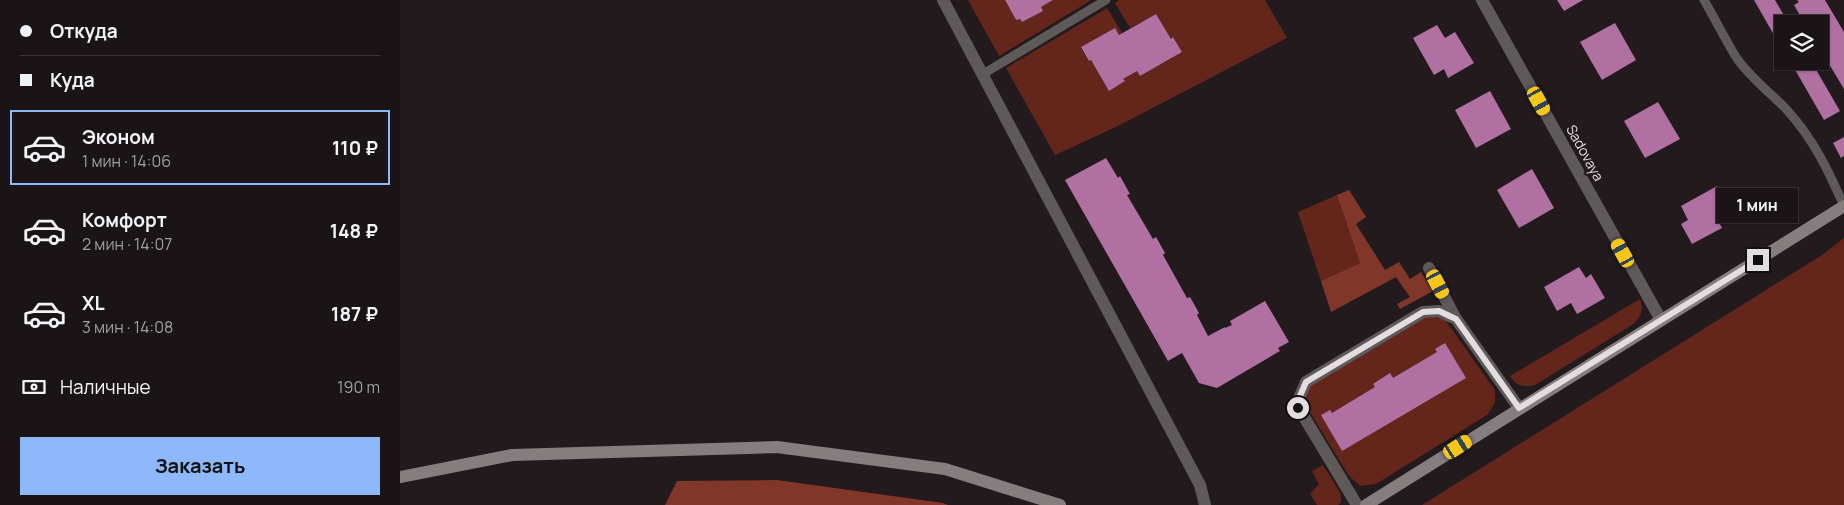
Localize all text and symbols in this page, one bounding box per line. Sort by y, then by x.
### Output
map controls [1774,15,1829,70]
button: layers [1774,15,1829,70]
text: Откуда [50,18,118,44]
text: Куда [50,67,95,93]
car [1525,84,1552,118]
street label: Sadovaya [1562,121,1609,184]
text: Эконом [82,124,155,150]
icon: car [22,125,67,170]
text: 110 ₽ [332,135,378,161]
text: 1 мин · 14:06 [82,150,171,172]
callout: 1 мин [1717,188,1799,222]
text: 1 мин [1736,194,1778,216]
text: Комфорт [82,207,167,233]
icon: car [22,208,67,253]
text: 148 ₽ [330,218,378,244]
text: 2 мин · 14:07 [82,233,172,255]
car [1609,236,1636,270]
route end [1747,249,1769,271]
car [1424,267,1451,301]
text: XL [82,290,105,316]
icon: car [22,291,67,336]
text: 187 ₽ [331,301,378,327]
text: 3 мин · 14:08 [82,316,173,338]
icon: cash [20,373,48,401]
text: Наличные [60,374,151,400]
text: 190 m [337,376,380,398]
route start [1287,397,1309,419]
car [1441,433,1474,461]
button: Заказать [20,437,380,495]

